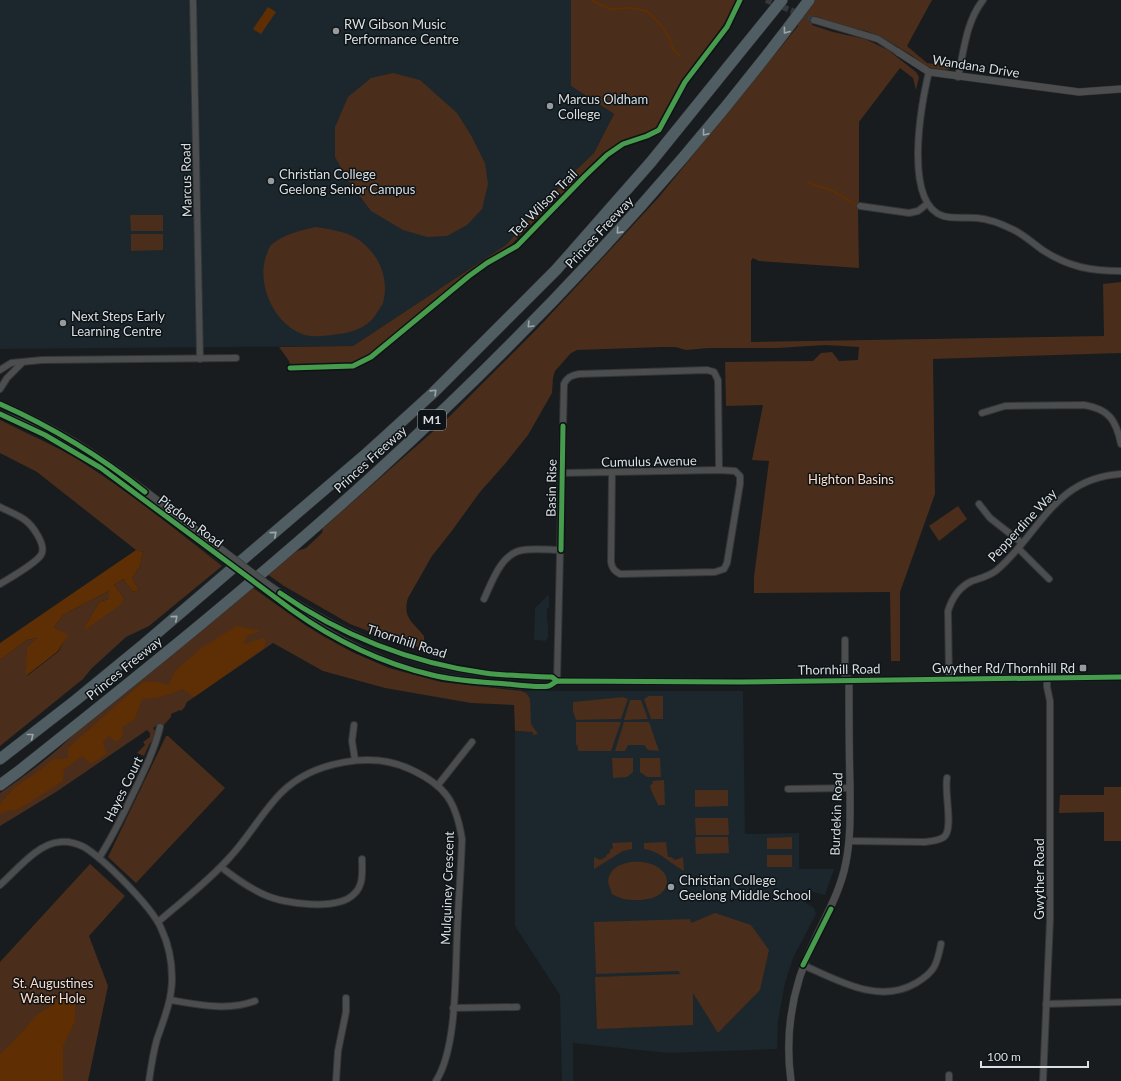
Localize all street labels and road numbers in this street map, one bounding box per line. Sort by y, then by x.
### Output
street label: Wandana Drive [931,51,1021,81]
street label: Marcus Road [177,143,195,217]
street label: Ted Wilson Trail [506,166,580,240]
street label: Princes Freeway [562,192,637,271]
road number: M1 [418,410,446,430]
street label: Princes Freeway [330,422,410,496]
street label: Cumulus Avenue [601,452,697,470]
street label: Basin Rise [542,459,560,517]
street label: Pepperdine Way [984,485,1060,565]
street label: Pigdons Road [155,491,227,551]
street label: Thornhill Road [365,621,449,661]
street label: Princes Freeway [83,632,165,703]
street label: Thornhill Road [797,660,881,678]
street label: Hayes Court [100,753,146,824]
street label: Burdekin Road [827,772,845,856]
street label: Mulquiney Crescent [437,830,457,945]
street label: Gwyther Road [1031,838,1047,920]

